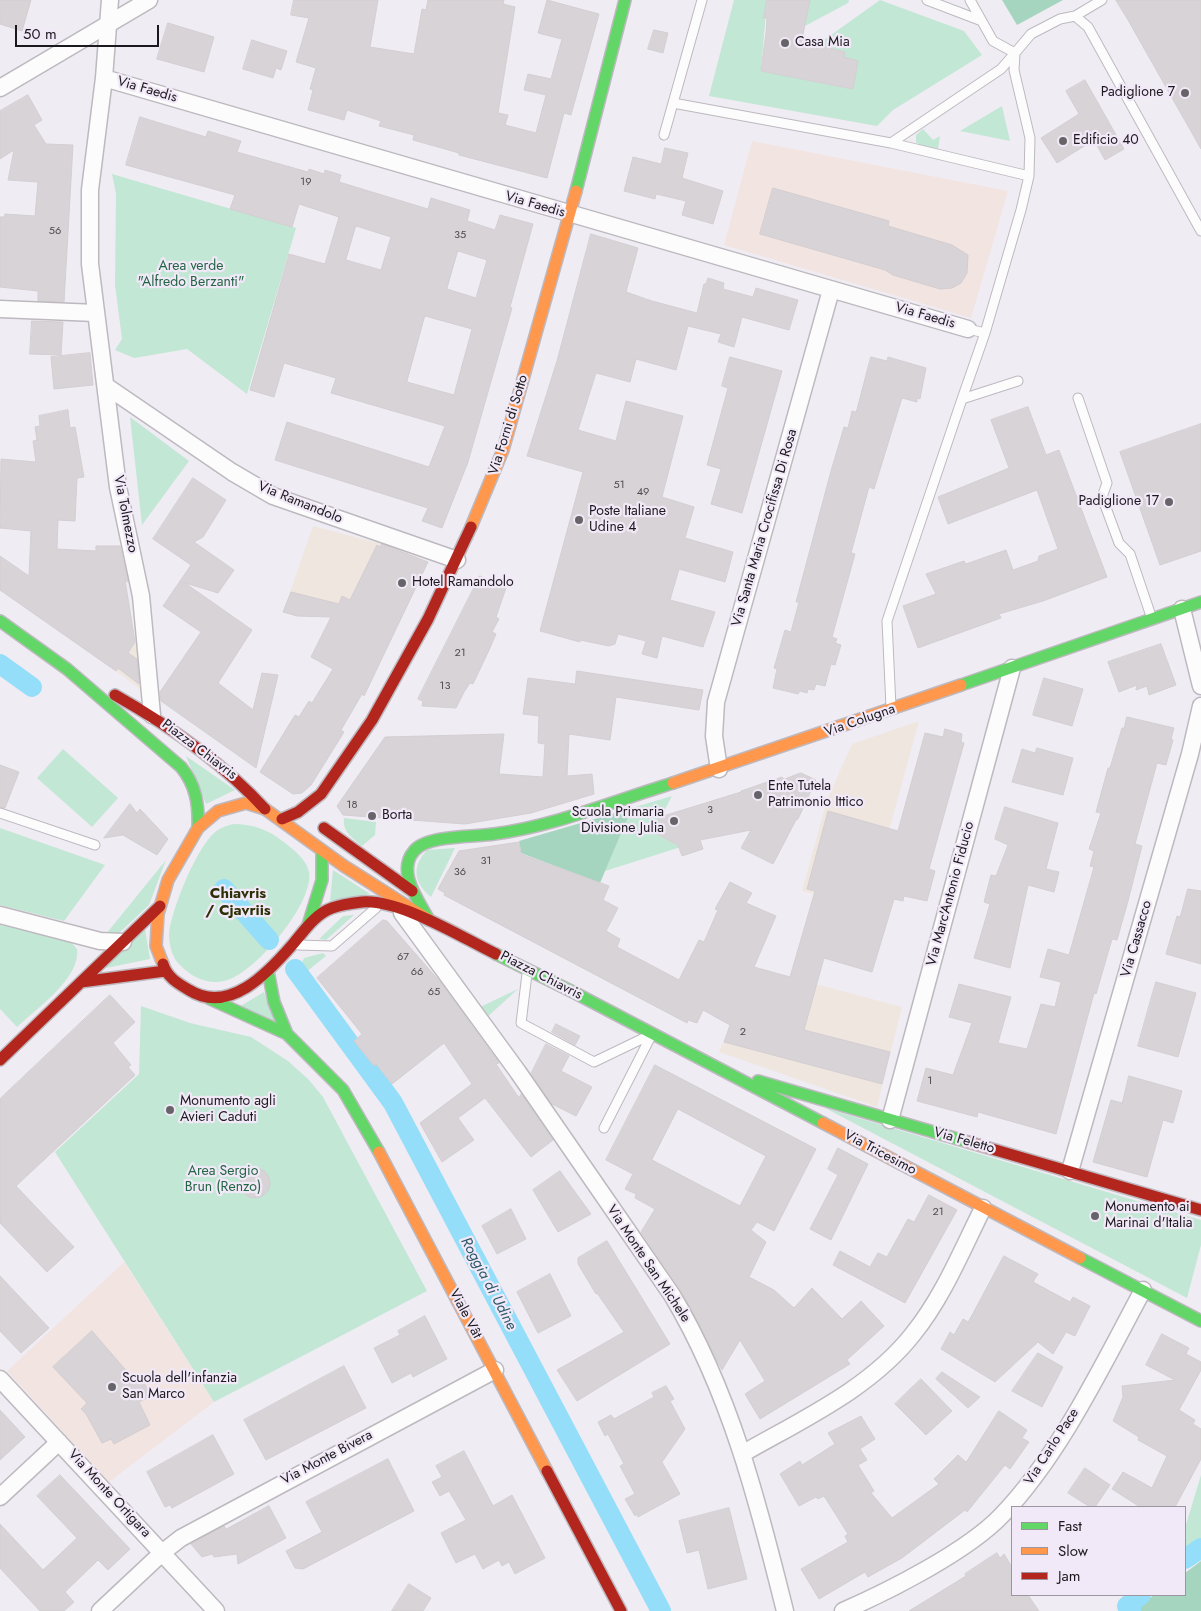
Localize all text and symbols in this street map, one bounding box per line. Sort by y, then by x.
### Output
scale bar [18,15,161,47]
text: 50 m [23,23,57,45]
place label: Casa Mia [795,35,850,51]
marker: Casa Mia [779,37,791,49]
street label: Via Faedis [115,73,179,107]
place label: Padiglione 7 [1101,85,1175,101]
marker: Padiglione 7 [1179,87,1191,99]
place label: Edificio 40 [1073,133,1139,149]
marker: Edificio 40 [1057,135,1069,147]
house number: 19 [300,175,312,189]
street label: Via Faedis [503,188,567,222]
house number: 56 [49,224,61,238]
house number: 35 [454,228,466,242]
park label: Area verde "Alfredo Berzanti" [138,259,244,292]
street label: Via Faedis [893,299,957,333]
street label: Via Forni di Sotto [486,373,532,477]
street label: Via Santa Maria Crocifissa Di Rosa [729,427,801,629]
street label: Via Tolmezzo [109,474,141,554]
street label: Via Ramandolo [255,478,345,528]
house number: 51 [613,478,625,492]
house number: 49 [637,485,649,499]
place label: Padiglione 17 [1079,494,1159,510]
marker: Padiglione 17 [1163,496,1175,508]
place label: Poste Italiane Udine 4 [589,504,666,536]
marker: Poste Italiane Udine 4 [573,514,585,526]
place label: Hotel Ramandolo [412,575,514,591]
marker: Hotel Ramandolo [396,577,408,589]
house number: 21 [454,646,466,660]
house number: 13 [440,679,450,693]
street label: Via Colugna [822,701,898,741]
street label: Piazza Chiavris [158,716,240,784]
place label: Ente Tutela Patrimonio Ittico [768,779,863,812]
marker: Ente Tutela Patrimonio Ittico [752,789,764,801]
house number: 18 [347,798,357,812]
house number: 3 [707,803,713,817]
place label: Scuola Primaria Divisione Julia [572,805,664,838]
place label: Borta [382,808,412,824]
marker: Borta [366,810,378,822]
marker: Scuola Primaria Divisione Julia [668,815,680,827]
street label: Via Marc'Antonio Fiducio [924,820,978,968]
house number: 31 [481,854,491,868]
house number: 36 [454,865,466,879]
district label: Chiavris / Cjavriis [205,885,271,920]
street label: Via Cassacco [1118,899,1156,979]
street label: Piazza Chiavris [497,948,585,1004]
house number: 67 [397,950,409,964]
house number: 66 [411,965,423,979]
house number: 65 [428,985,440,999]
house number: 2 [740,1025,746,1039]
house number: 1 [928,1074,932,1088]
place label: Monumento agli Avieri Caduti [180,1094,276,1126]
marker: Monumento agli Avieri Caduti [164,1104,176,1116]
street label: Via Feletto [932,1124,996,1158]
street label: Via Tricesimo [841,1127,919,1179]
park label: Area Sergio Brun (Renzo) [185,1164,261,1196]
place label: Monumento ai Marinai d'Italia [1105,1200,1193,1232]
street label: Via Monte San Michele [603,1202,693,1326]
house number: 21 [932,1205,944,1219]
marker: Monumento ai Marinai d'Italia [1089,1210,1101,1222]
water label: Roggia di Udine [456,1235,520,1333]
street label: Viale Vât [445,1286,485,1342]
place label: Scuola dell'infanzia San Marco [122,1371,237,1404]
marker: Scuola dell'infanzia San Marco [106,1381,118,1393]
street label: Via Carlo Pace [1021,1406,1083,1488]
street label: Via Monte Bivera [278,1427,376,1489]
street label: Via Monte Ortigara [64,1447,154,1541]
legend [1011,1506,1186,1596]
text: Fast [1058,1515,1082,1537]
text: Slow [1058,1540,1088,1562]
text: Jam [1058,1565,1081,1587]

